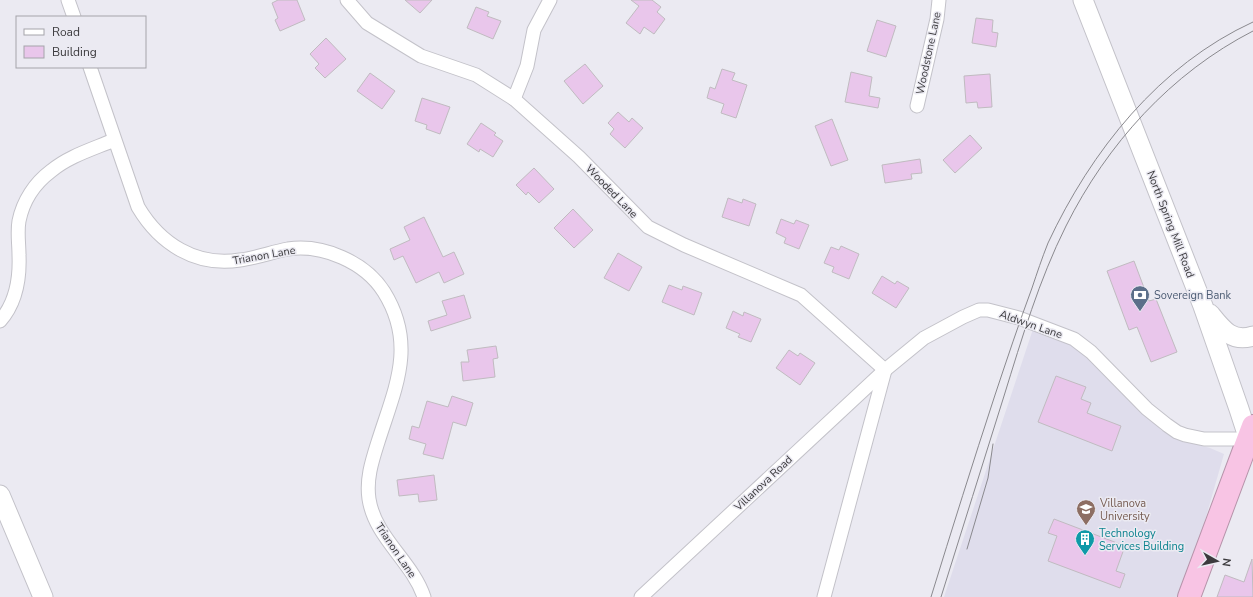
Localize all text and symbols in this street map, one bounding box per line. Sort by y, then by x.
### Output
street label: Woodstone Lane [912,10,945,96]
legend [16,16,146,68]
text: Road [52,24,80,40]
text: Building [52,44,97,60]
street label: Wooded Lane [582,161,641,222]
street label: North Spring Mill Road [1143,169,1198,280]
street label: Trianon Lane [232,243,297,268]
bank icon: Sovereign Bank [1129,284,1151,312]
place label: Sovereign Bank [1154,288,1232,303]
street label: Aldwyn Lane [997,307,1064,342]
street label: Villanova Road [730,452,796,515]
place label: Villanova University [1099,496,1150,524]
school or university icon: Villanova University [1075,498,1097,526]
street label: Trianon Lane [372,520,420,581]
place label: Technology Services Building [1099,526,1184,554]
building icon: Technology Services Building [1074,528,1096,556]
north arrow [1197,541,1237,581]
text: N [1218,557,1234,567]

